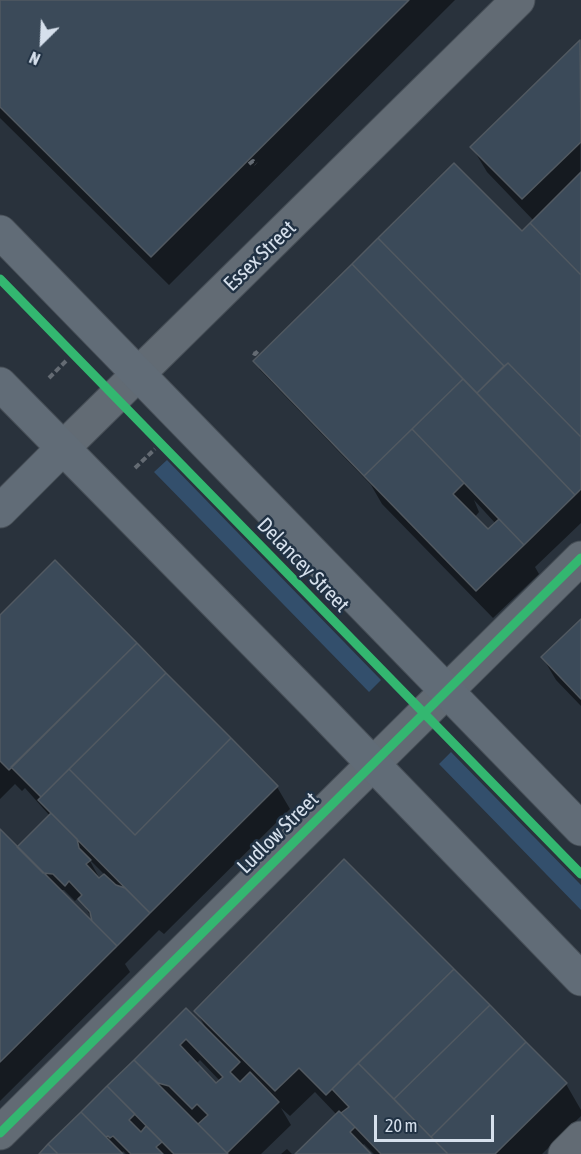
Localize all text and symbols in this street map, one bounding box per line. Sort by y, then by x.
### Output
north arrow [12,12,72,72]
text: N [27,48,43,69]
street label: Essex Street [219,215,301,297]
street label: Delancey Street [252,513,354,617]
street label: Ludlow Street [232,787,324,879]
scale bar [377,1103,497,1141]
text: 20 m [385,1115,417,1136]

